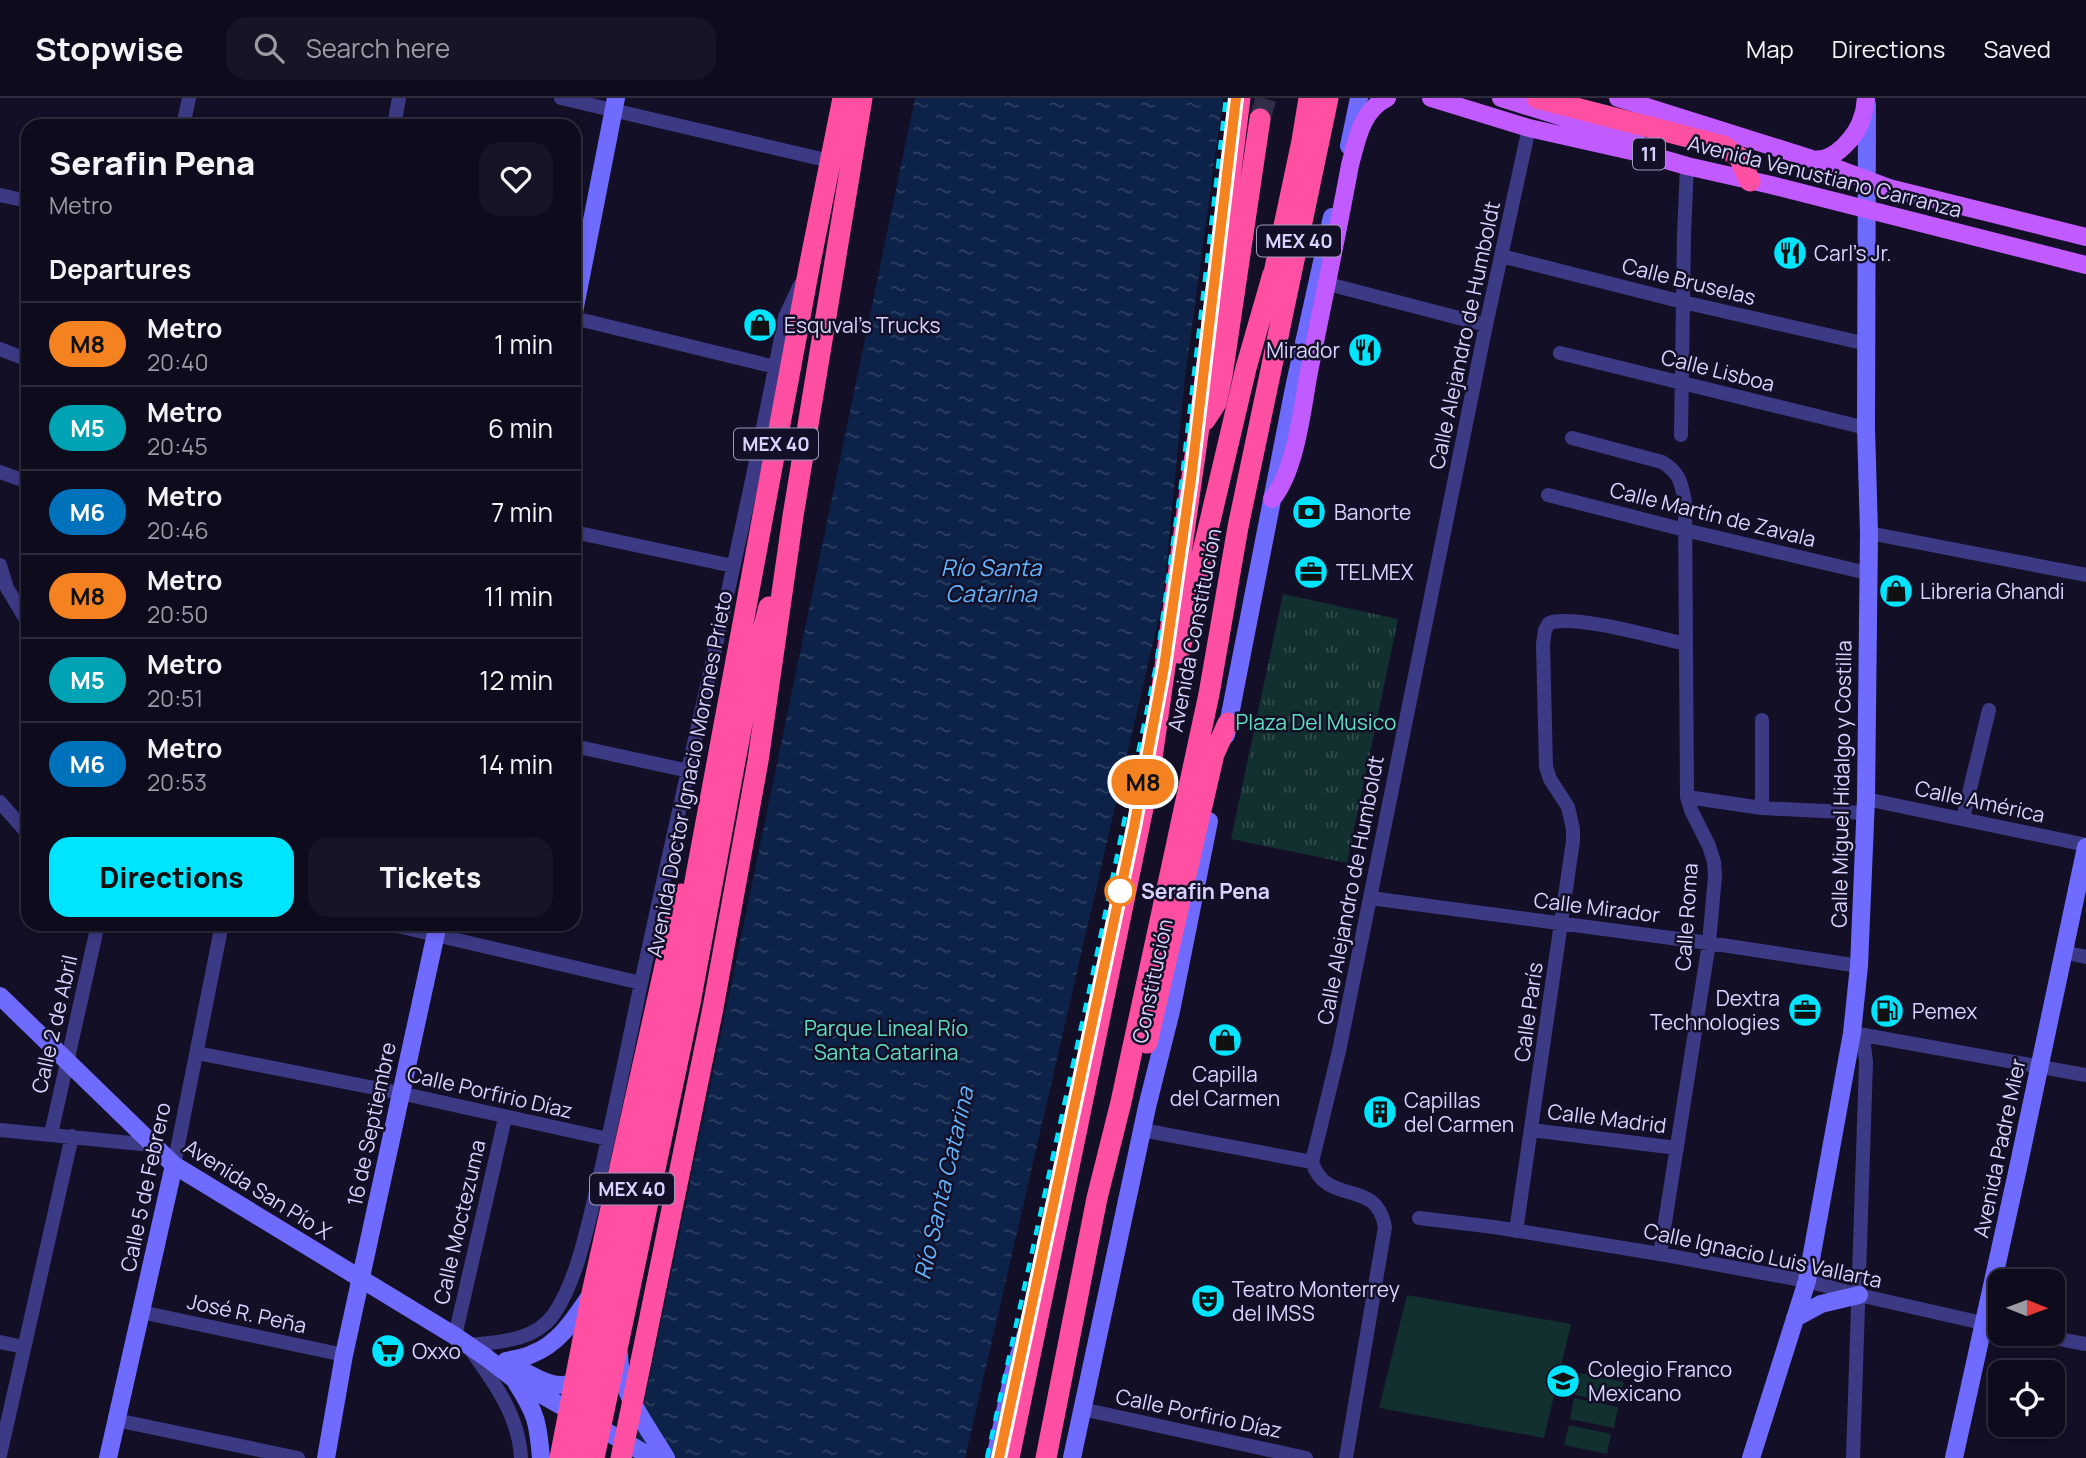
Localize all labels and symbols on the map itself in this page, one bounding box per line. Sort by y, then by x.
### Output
street label: Avenida Venustiano Carranza [1685,128,1965,224]
road number: 11 [1633,138,1665,170]
street label: Calle Alejandro de Humboldt [1422,198,1506,472]
road number: MEX 40 [1257,225,1341,256]
restaurant icon: Carl's Jr. [1771,234,1809,272]
place label: Carl's Jr. [1814,239,1892,267]
street label: Calle Bruselas [1619,251,1759,311]
shop icon: Esquval's Trucks [741,306,779,344]
place label: Esquval's Trucks [784,311,940,339]
restaurant icon: Mirador [1346,331,1384,369]
place label: Mirador [1266,336,1340,364]
street label: Calle Lisboa [1658,342,1778,398]
road number: MEX 40 [734,428,818,460]
street label: Calle Martín de Zavala [1607,475,1819,553]
bank icon: Banorte [1290,493,1328,531]
place label: Banorte [1334,498,1411,526]
street label: Avenida Constitución [1161,526,1227,734]
water label: Río Santa Catarina [941,551,1043,609]
office icon: TELMEX [1292,553,1330,591]
place label: TELMEX [1336,558,1414,586]
shop icon: Libreria Ghandi [1877,572,1915,610]
place label: Libreria Ghandi [1920,577,2065,605]
street label: Avenida Doctor Ignacio Morones Prieto [640,588,738,960]
street label: Calle Miguel Hidalgo y Costilla [1824,640,1858,928]
park label: Plaza Del Musico [1236,708,1396,736]
street label: Calle Alejandro de Humboldt [1310,753,1390,1027]
line badge: M8 [1112,759,1174,805]
street label: Calle América [1913,774,2047,828]
street label: Calle Roma [1668,862,1704,972]
marker: Serafin Pena [1105,876,1135,906]
place label: Serafin Pena [1141,877,1270,905]
street label: Calle Mirador [1532,885,1662,929]
street label: Constitución [1125,916,1179,1046]
street label: Calle 2 de Abril [24,952,84,1096]
street label: Calle París [1507,960,1549,1064]
place label: Dextra Technologies [1650,984,1780,1036]
office icon: Dextra Technologies [1786,991,1824,1029]
fuel station icon: Pemex [1868,992,1906,1030]
place label: Pemex [1912,997,1977,1025]
park label: Parque Lineal Río Santa Catarina [804,1014,968,1066]
shop icon: Capilla del Carmen [1206,1021,1244,1059]
street label: 16 de Septiembre [340,1039,402,1209]
street label: Avenida Padre Mier [1966,1055,2032,1240]
street label: Calle Porfirio Díaz [404,1059,576,1125]
place label: Capilla del Carmen [1170,1060,1280,1112]
water label: Río Santa Catarina [905,1082,981,1282]
place label: Capillas del Carmen [1404,1086,1514,1138]
building icon: Capillas del Carmen [1361,1093,1399,1131]
street label: Calle Madrid [1546,1097,1668,1139]
street label: Calle 5 de Febrero [113,1100,177,1274]
street label: Avenida San Pío X [179,1132,337,1246]
street label: Calle Moctezuma [426,1137,492,1307]
road number: MEX 40 [590,1174,674,1204]
street label: Calle Ignacio Luis Vallarta [1641,1216,1885,1294]
north arrow [1988,1269,2065,1346]
place label: Teatro Monterrey del IMSS [1232,1275,1400,1327]
theatre icon: Teatro Monterrey del IMSS [1189,1282,1227,1320]
street label: José R. Peña [185,1287,309,1339]
supermarket icon: Oxxo [369,1332,407,1370]
place label: Oxxo [412,1337,461,1365]
place label: Colegio Franco Mexicano [1588,1355,1732,1407]
school or university icon: Colegio Franco Mexicano [1544,1362,1582,1400]
street label: Calle Porfirio Díaz [1113,1382,1285,1444]

